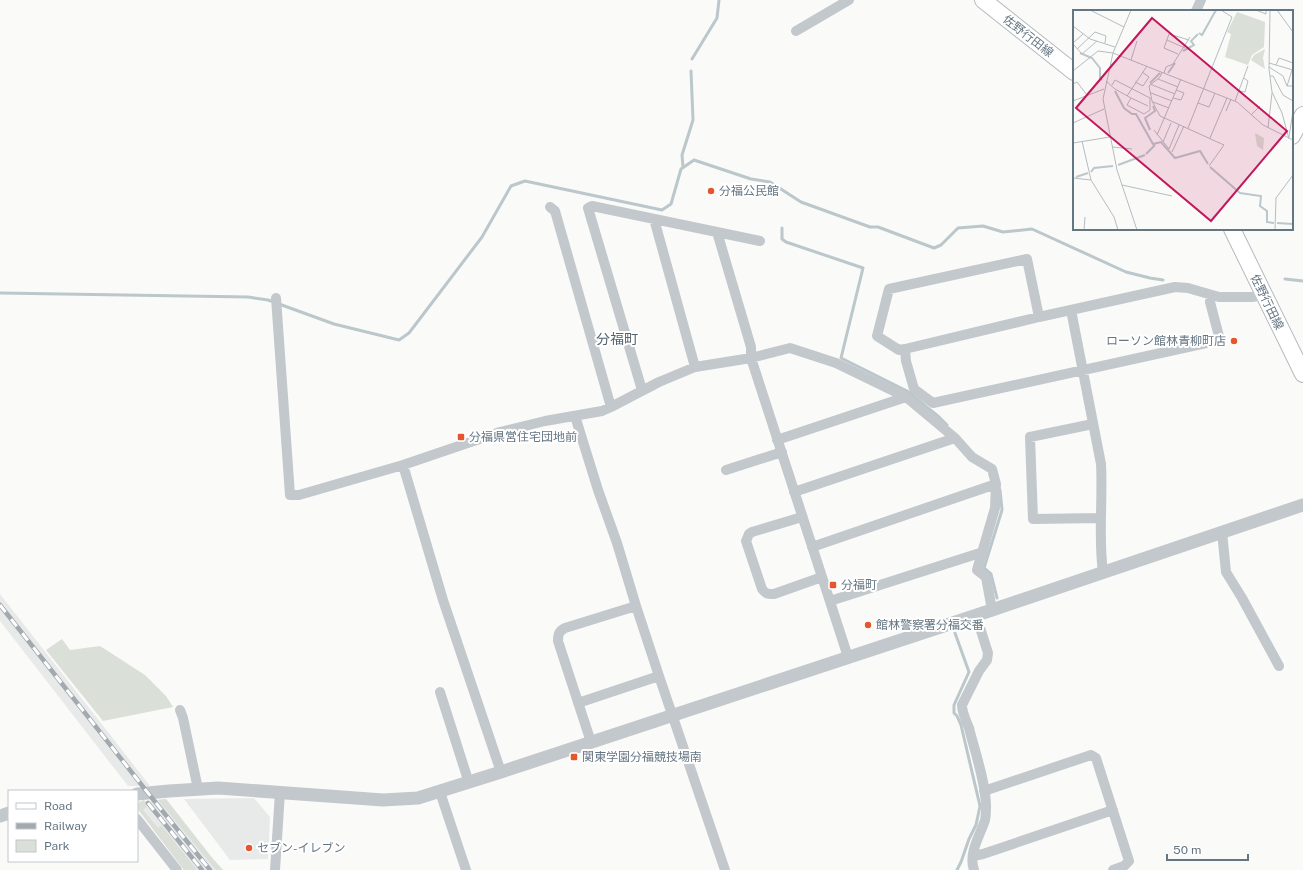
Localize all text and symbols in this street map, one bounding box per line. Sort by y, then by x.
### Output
inset map [1073,10,1293,230]
street label: 佐野行田線 [1000,12,1056,60]
place label: 分福公民館 [719,184,779,198]
marker: 分福公民館 [706,186,716,196]
street label: 佐野行田線 [1248,272,1286,332]
district label: 分福町 [596,331,638,347]
place label: ローソン館林青柳町店 [1106,334,1226,348]
marker: ローソン館林青柳町店 [1229,336,1239,346]
place label: 分福県営住宅団地前 [469,430,577,444]
marker: 分福県営住宅団地前 [456,432,466,442]
place label: 分福町 [841,578,877,592]
marker: 分福町 [828,580,838,590]
place label: 館林警察署分福交番 [876,618,984,632]
marker: 館林警察署分福交番 [863,620,873,630]
place label: 関東学園分福競技場南 [582,750,702,764]
marker: 関東学園分福競技場南 [569,752,579,762]
legend [8,790,138,862]
text: Road [44,799,72,813]
text: Railway [44,819,88,833]
scale bar [1167,836,1248,862]
text: Park [44,839,70,853]
place label: セブン-イレブン [257,841,346,855]
marker: セブン-イレブン [244,843,254,853]
text: 50 m [1173,843,1201,857]

